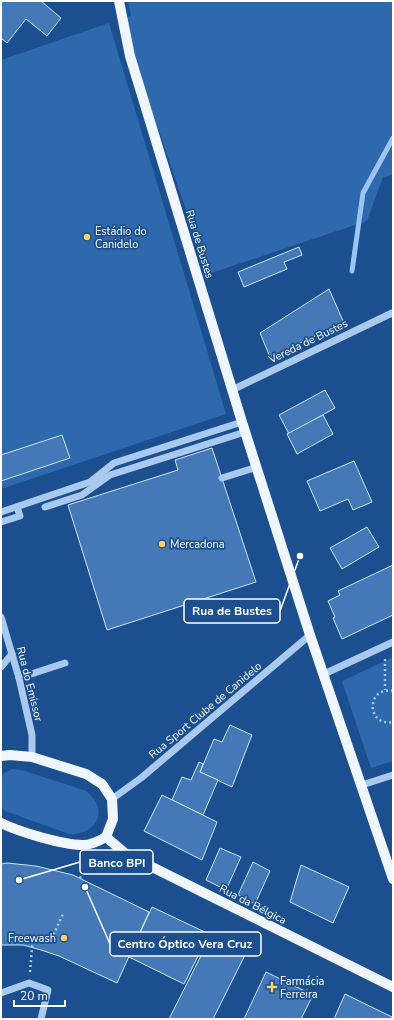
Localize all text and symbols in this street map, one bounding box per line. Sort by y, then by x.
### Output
street label: Rua de Bustes [182,208,217,280]
place label: Estádio do Canidelo [95,224,147,252]
marker: Estádio do Canidelo [82,232,92,242]
street label: Vereda de Bustes [265,316,350,368]
place label: Mercadona [170,537,225,552]
marker: Mercadona [157,539,167,549]
callout: Rua de Bustes [184,599,280,623]
text: Rua de Bustes [192,603,272,619]
street label: Rua do Emissor [13,645,46,723]
street label: Rua Sport Clube de Canidelo [146,659,265,762]
callout: Banco BPI [80,850,153,874]
text: Banco BPI [89,855,146,871]
street label: Rua da Bélgica [217,881,289,928]
place label: Freewash [8,931,56,946]
callout: Centro Óptico Vera Cruz [110,932,261,956]
marker: Freewash [59,933,69,943]
text: Centro Óptico Vera Cruz [118,936,253,952]
place label: Farmácia Ferreira [280,974,324,1002]
scale bar [14,982,65,1008]
marker: Farmácia Ferreira [267,982,277,992]
text: 20 m [20,988,48,1004]

